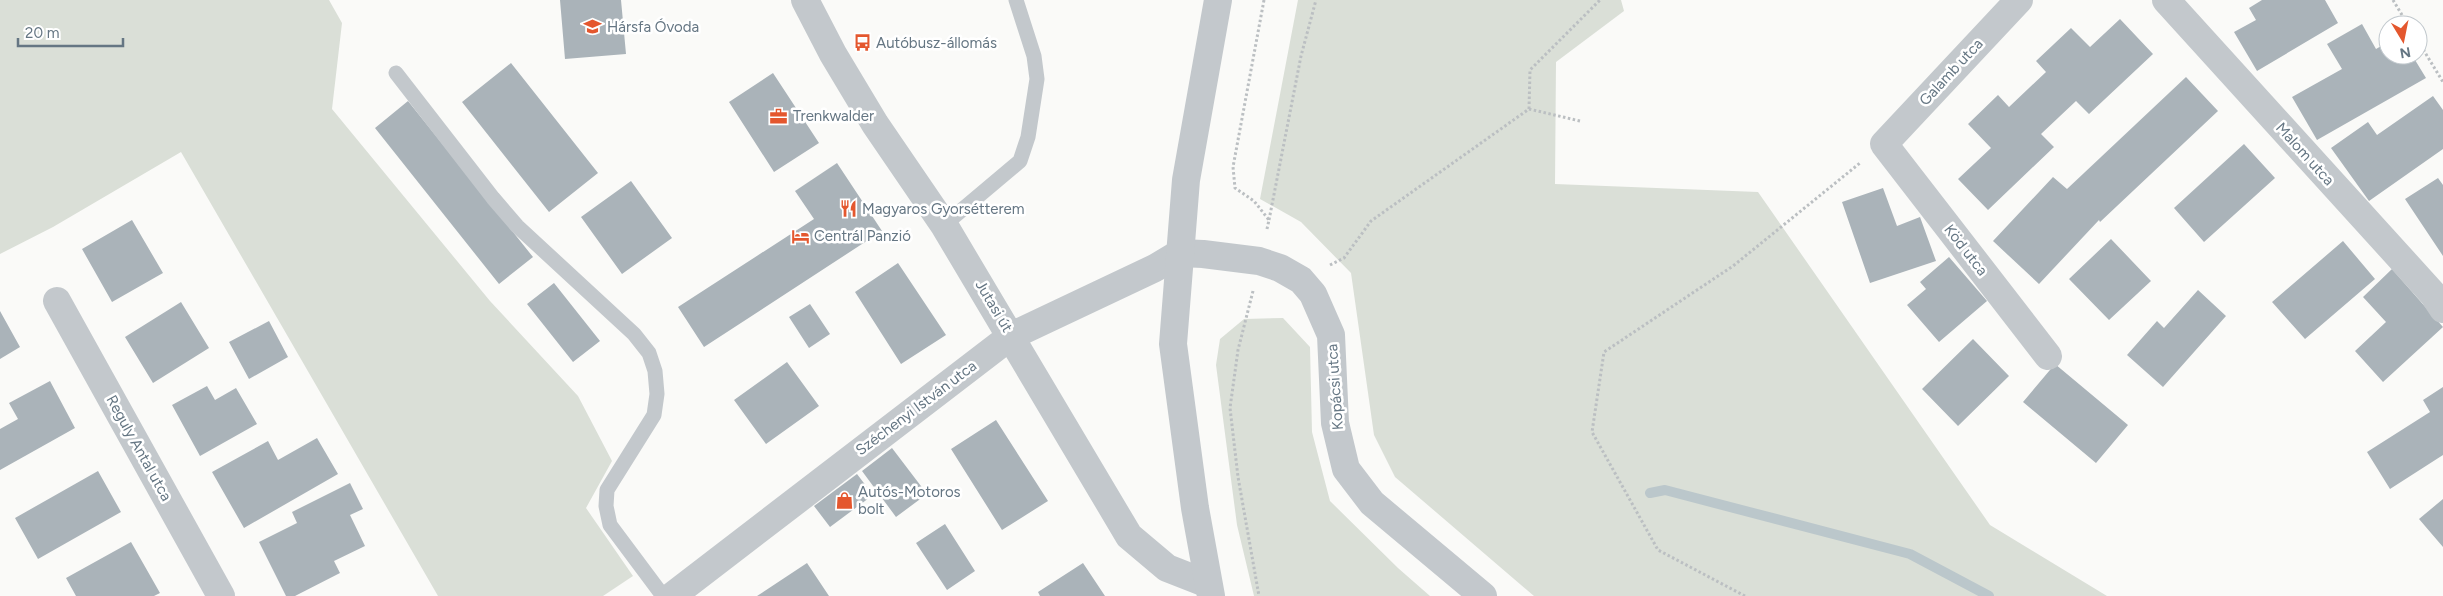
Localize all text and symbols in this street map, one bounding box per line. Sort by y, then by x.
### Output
scale bar [18,15,122,47]
north arrow [2378,15,2428,65]
school or university icon: Hársfa Óvoda [583,17,603,37]
place label: Hársfa Óvoda [607,18,699,36]
text: 20 m [25,24,59,42]
bus stop icon: Autóbusz-állomás [852,33,872,53]
place label: Autóbusz-állomás [876,34,997,52]
street label: Galamb utca [1915,35,1987,109]
text: N [2398,43,2412,62]
office icon: Trenkwalder [769,106,789,126]
place label: Trenkwalder [793,107,874,125]
street label: Malom utca [2272,119,2338,189]
restaurant icon: Magyaros Gyorsétterem [838,199,858,219]
place label: Magyaros Gyorsétterem [862,200,1025,218]
street label: Köd utca [1940,221,1992,279]
hotel icon: Centrál Panzió [790,226,810,246]
place label: Centrál Panzió [814,227,911,245]
street label: Jutasi út [971,277,1017,336]
street label: Kopácsi utca [1323,343,1347,431]
street label: Széchenyi István utca [852,357,980,459]
street label: Reguly Antal utca [102,392,176,504]
place label: Autós-Motoros bolt [858,483,961,518]
shop icon: Autós-Motoros bolt [834,491,854,511]

